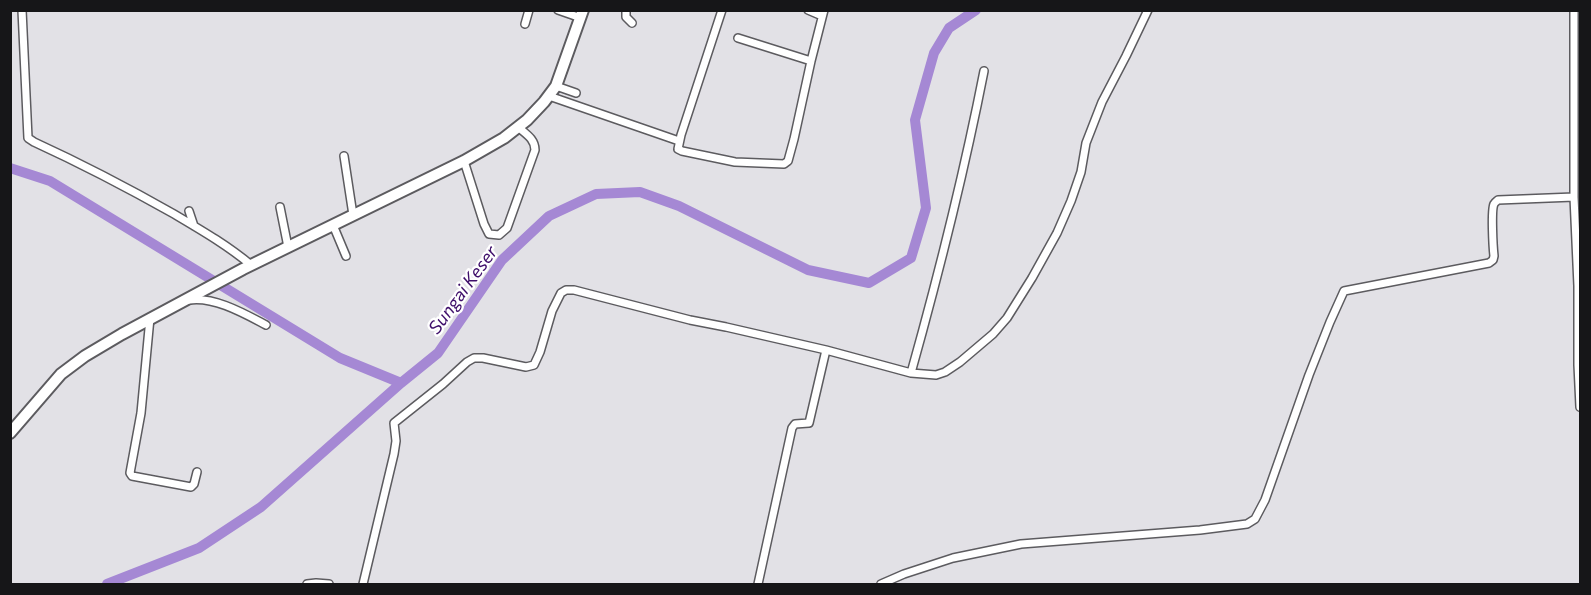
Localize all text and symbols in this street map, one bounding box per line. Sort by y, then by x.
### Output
water label: Sungai Keser [424,242,502,338]

